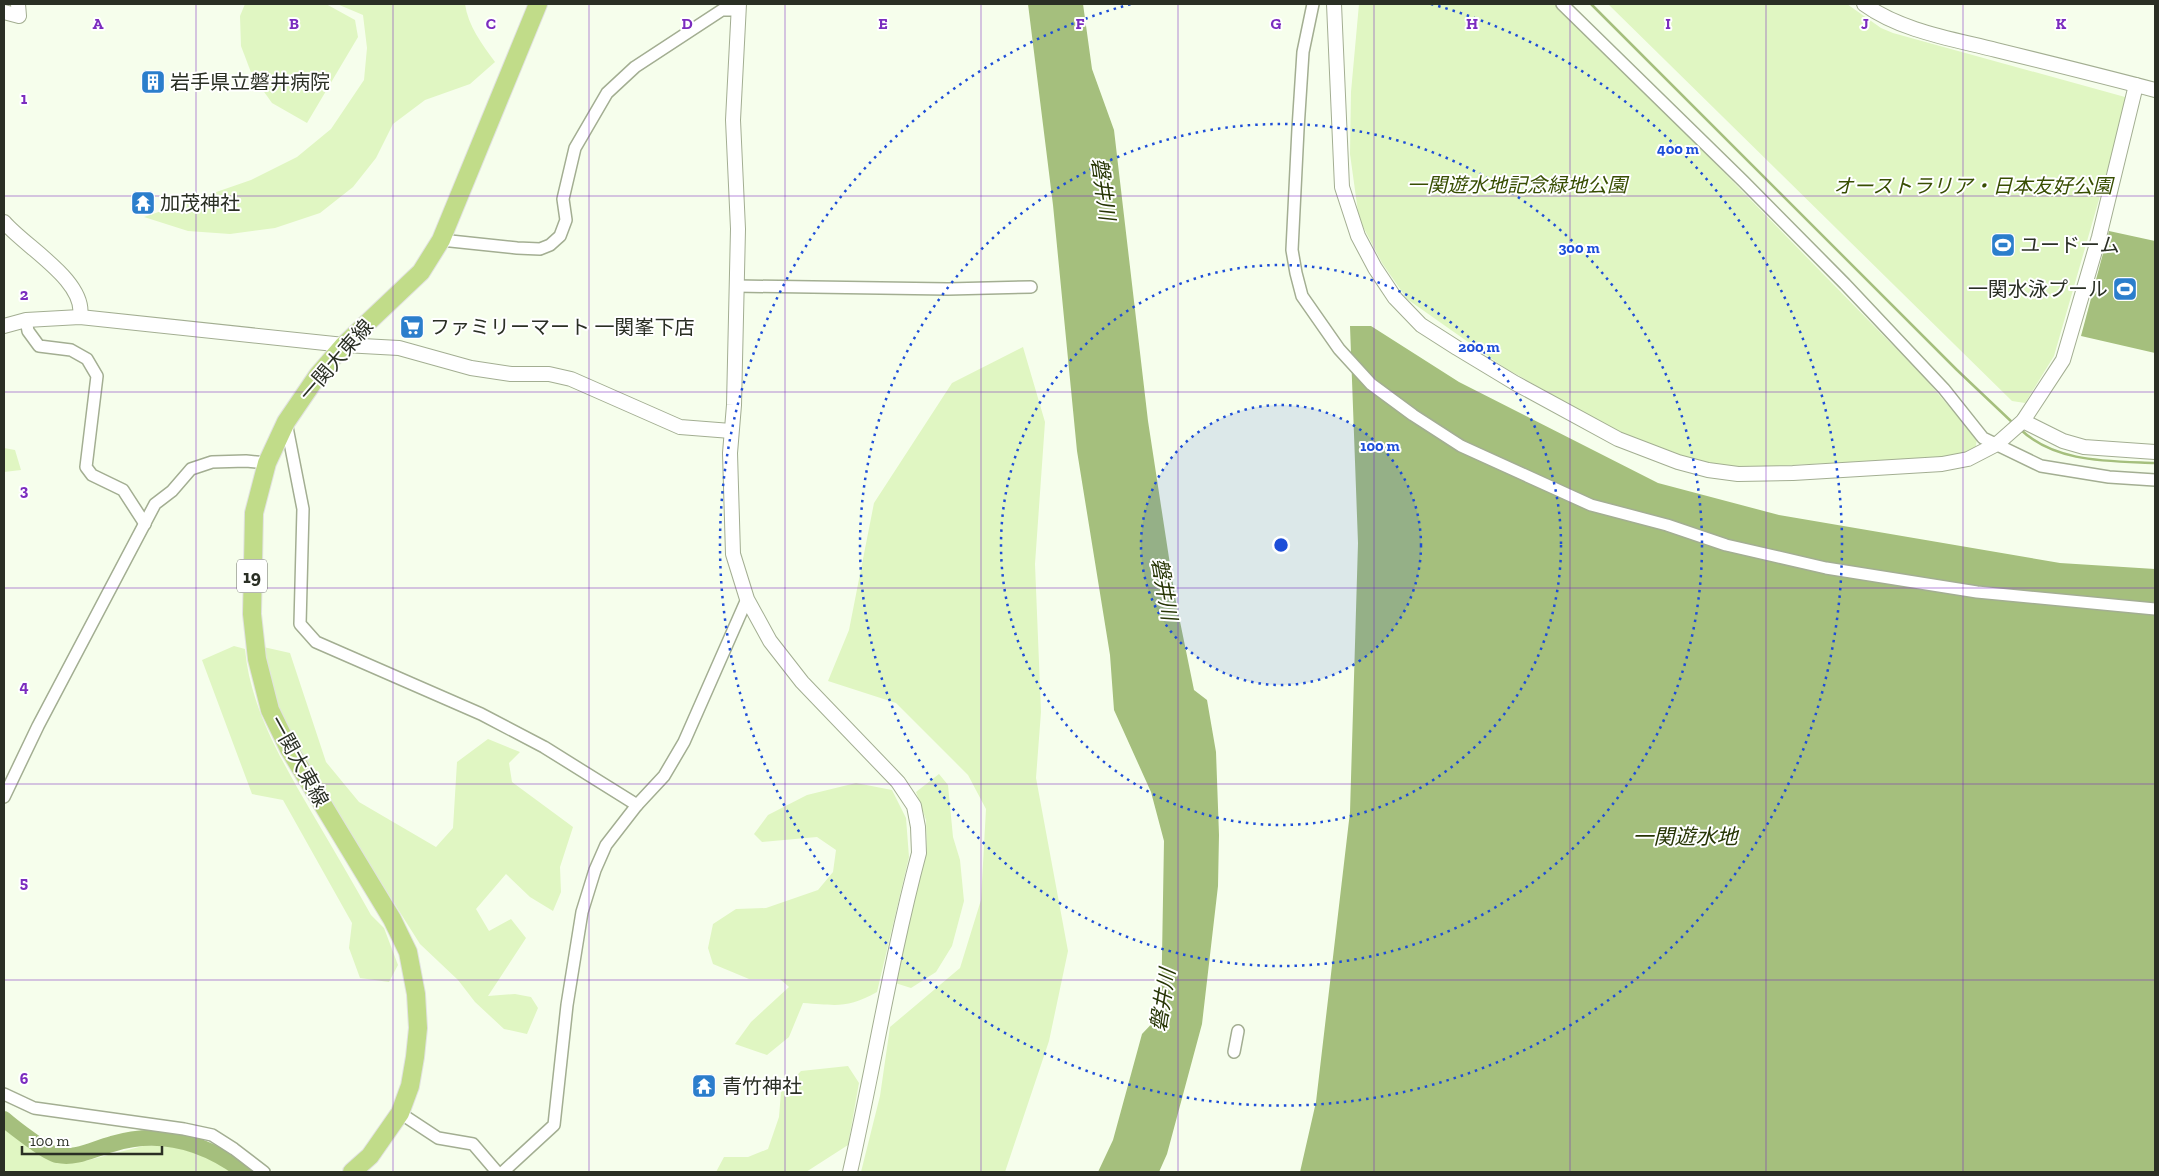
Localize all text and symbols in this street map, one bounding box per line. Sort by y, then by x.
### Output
text: A [93,14,104,33]
text: B [289,14,299,33]
text: C [486,14,496,33]
text: D [681,14,693,33]
text: E [878,14,888,33]
text: F [1075,14,1085,33]
text: G [1271,14,1282,33]
text: H [1466,14,1478,33]
text: I [1665,14,1671,33]
text: J [1861,14,1869,33]
text: K [2056,14,2067,33]
building icon: 岩手県立磐井病院 [140,69,166,95]
place label: 岩手県立磐井病院 [170,70,330,94]
text: 1 [21,89,28,108]
text: 400 m [1657,140,1699,158]
water label: 磐井川 [1087,156,1121,224]
park label: 一関遊水地記念緑地公園 [1407,173,1630,197]
park label: オーストラリア・日本友好公園 [1834,174,2115,198]
temple icon: 加茂神社 [130,190,156,216]
place label: 加茂神社 [160,191,240,215]
sports icon: ユードーム [1990,232,2016,258]
place label: ユードーム [2020,233,2119,257]
text: 300 m [1558,239,1600,257]
sports icon: 一関水泳プール [2112,276,2138,302]
place label: 一関水泳プール [1968,277,2108,301]
text: 2 [20,285,29,304]
street label: 一関大東線 [294,314,378,406]
supermarket icon: ファミリーマート 一関峯下店 [399,314,425,340]
place label: ファミリーマート 一関峯下店 [430,315,695,339]
text: 200 m [1458,338,1500,356]
text: 100 m [1360,437,1400,455]
text: 3 [20,481,29,500]
centre of rings [1272,536,1290,554]
water label: 磐井川 [1147,556,1183,624]
road number: 19 [237,560,267,592]
text: 4 [19,677,29,696]
street label: 一関大東線 [264,711,334,811]
water label: 一関遊水地 [1633,824,1739,849]
text: 5 [20,873,28,892]
water label: 磐井川 [1145,965,1180,1033]
text: 6 [20,1069,29,1088]
temple icon: 青竹神社 [691,1073,717,1099]
place label: 青竹神社 [722,1074,802,1098]
scale bar [22,1124,162,1156]
text: 100 m [30,1132,69,1150]

